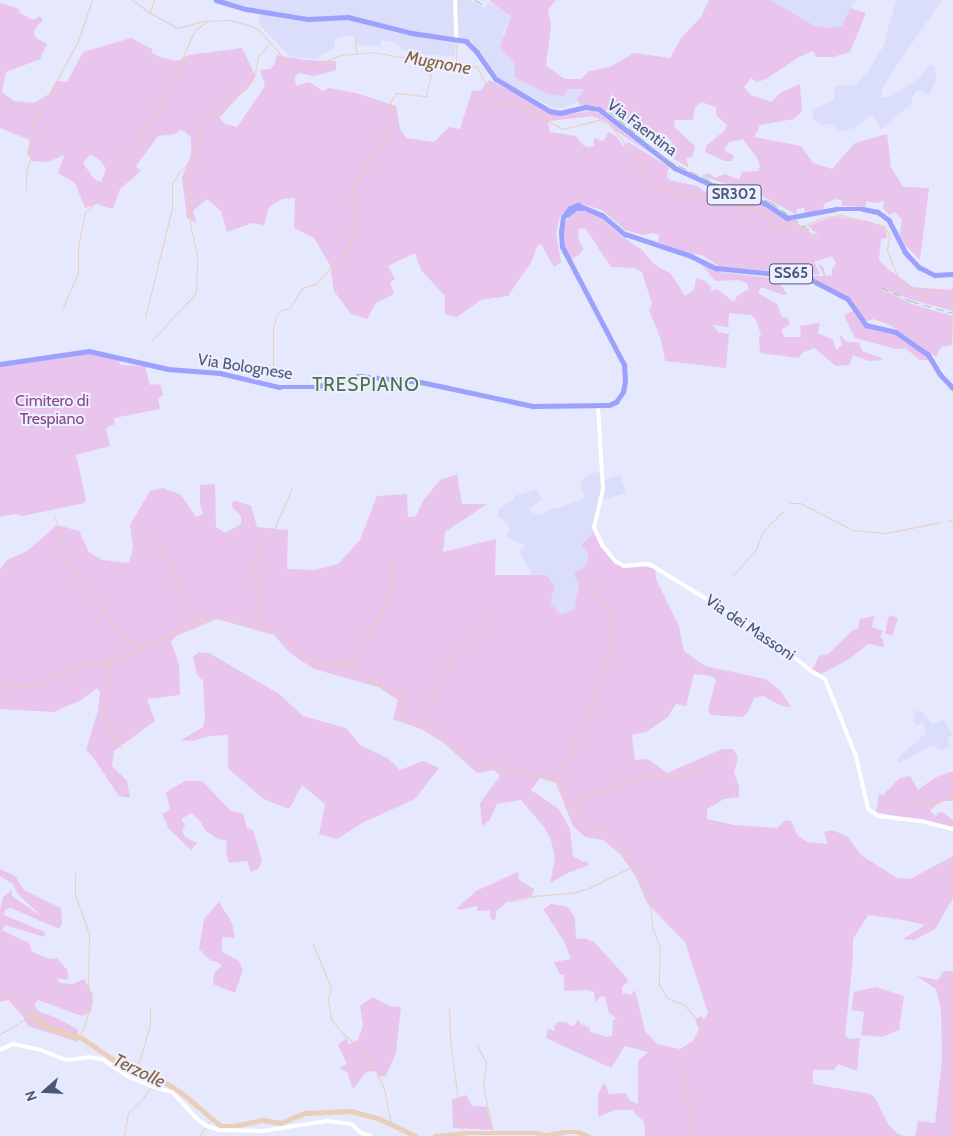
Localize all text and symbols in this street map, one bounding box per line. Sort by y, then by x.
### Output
water label: Mugnone [403,47,473,79]
street label: Via Faentina [603,95,681,161]
road number: SR302 [706,182,762,208]
road number: SS65 [768,262,814,286]
street label: Via Bolognese [196,350,294,384]
district label: TRESPIANO [311,374,421,396]
park label: Cimitero di Trespiano [15,391,89,429]
street label: Via dei Massoni [701,591,799,665]
water label: Terzolle [109,1049,169,1093]
north arrow [20,1066,70,1116]
text: N [21,1088,41,1103]

